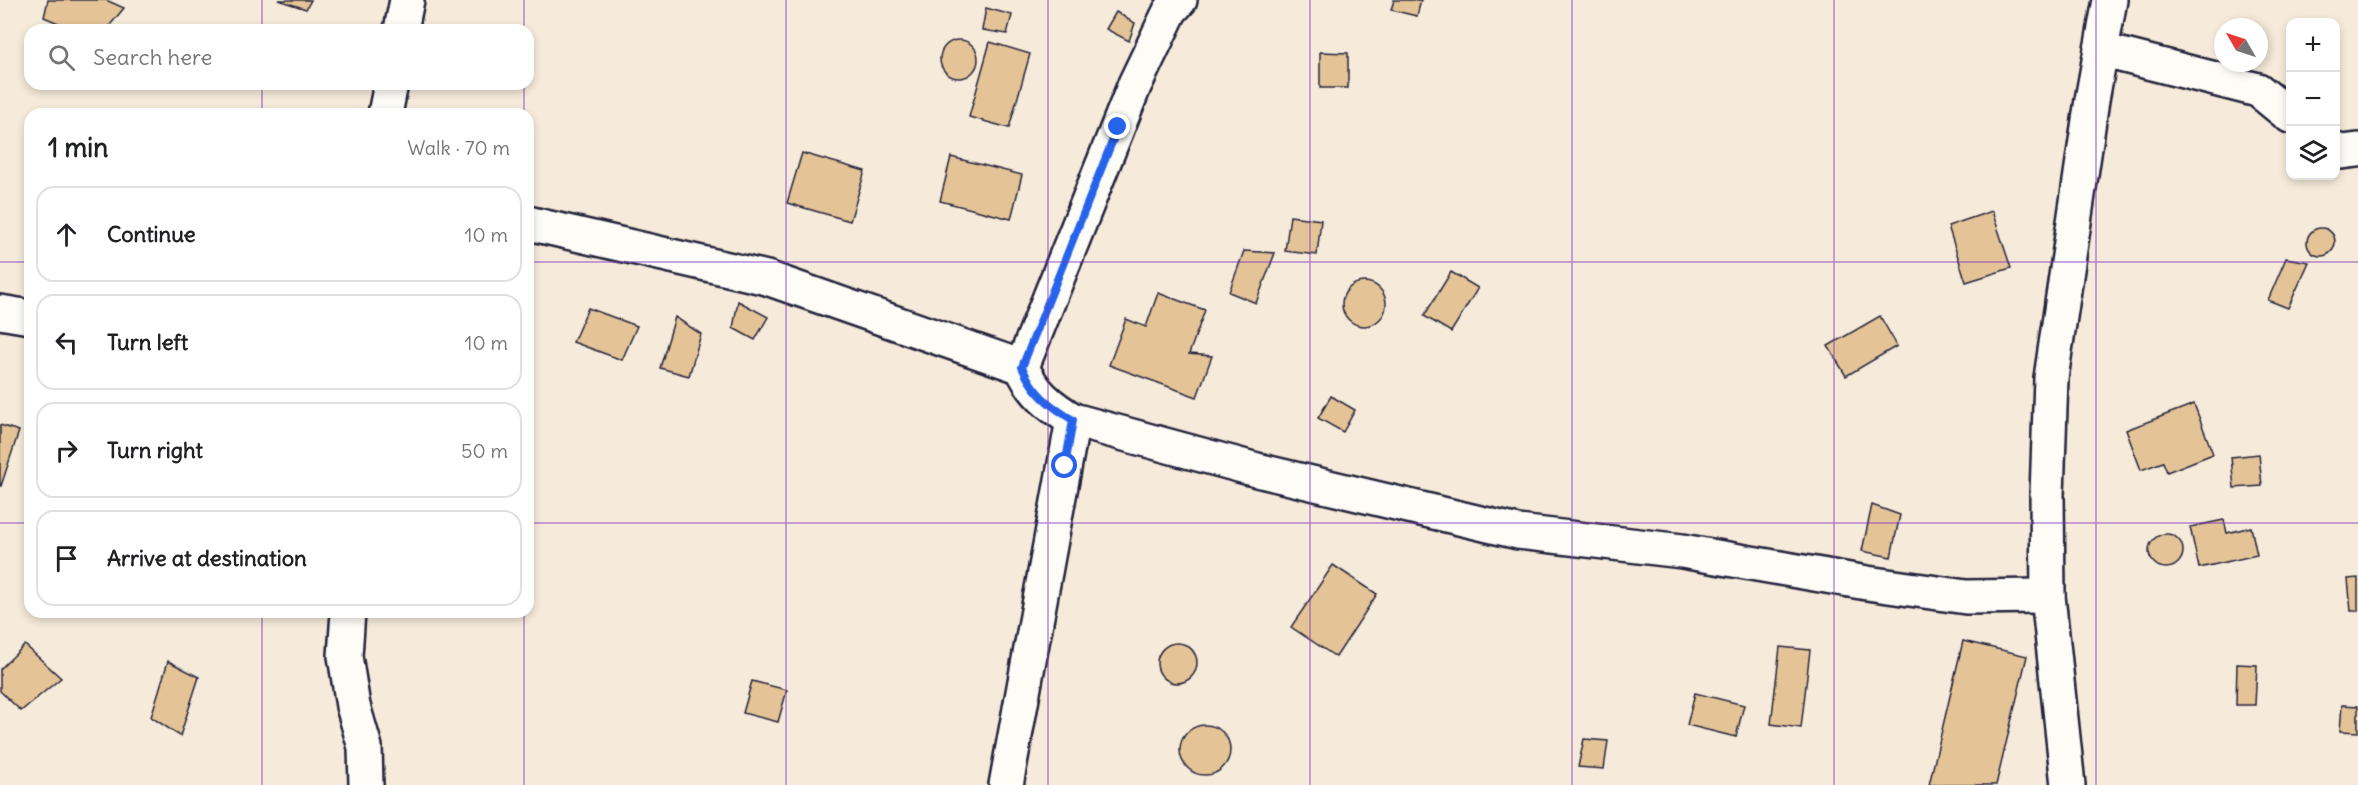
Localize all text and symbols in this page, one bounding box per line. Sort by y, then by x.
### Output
north arrow [2214,18,2268,72]
map controls [2286,18,2340,180]
button: + [2286,18,2340,72]
search box [24,24,534,90]
icon: search [45,41,78,74]
text: Search here [93,43,212,71]
button: − [2286,72,2340,126]
route end [1104,113,1130,139]
button: layers [2286,126,2340,180]
text: 1 min [48,131,108,164]
text: Walk · 70 m [407,135,510,160]
icon: ahead [50,218,83,251]
text: Continue [107,220,196,248]
text: 10 m [465,222,508,247]
icon: left [50,326,83,359]
text: Turn left [107,328,188,356]
text: 10 m [465,330,508,355]
icon: right [50,434,83,467]
text: Turn right [107,436,203,464]
text: 50 m [461,438,508,463]
route start [1051,452,1077,478]
icon: arrive [50,542,83,575]
text: Arrive at destination [107,544,307,572]

